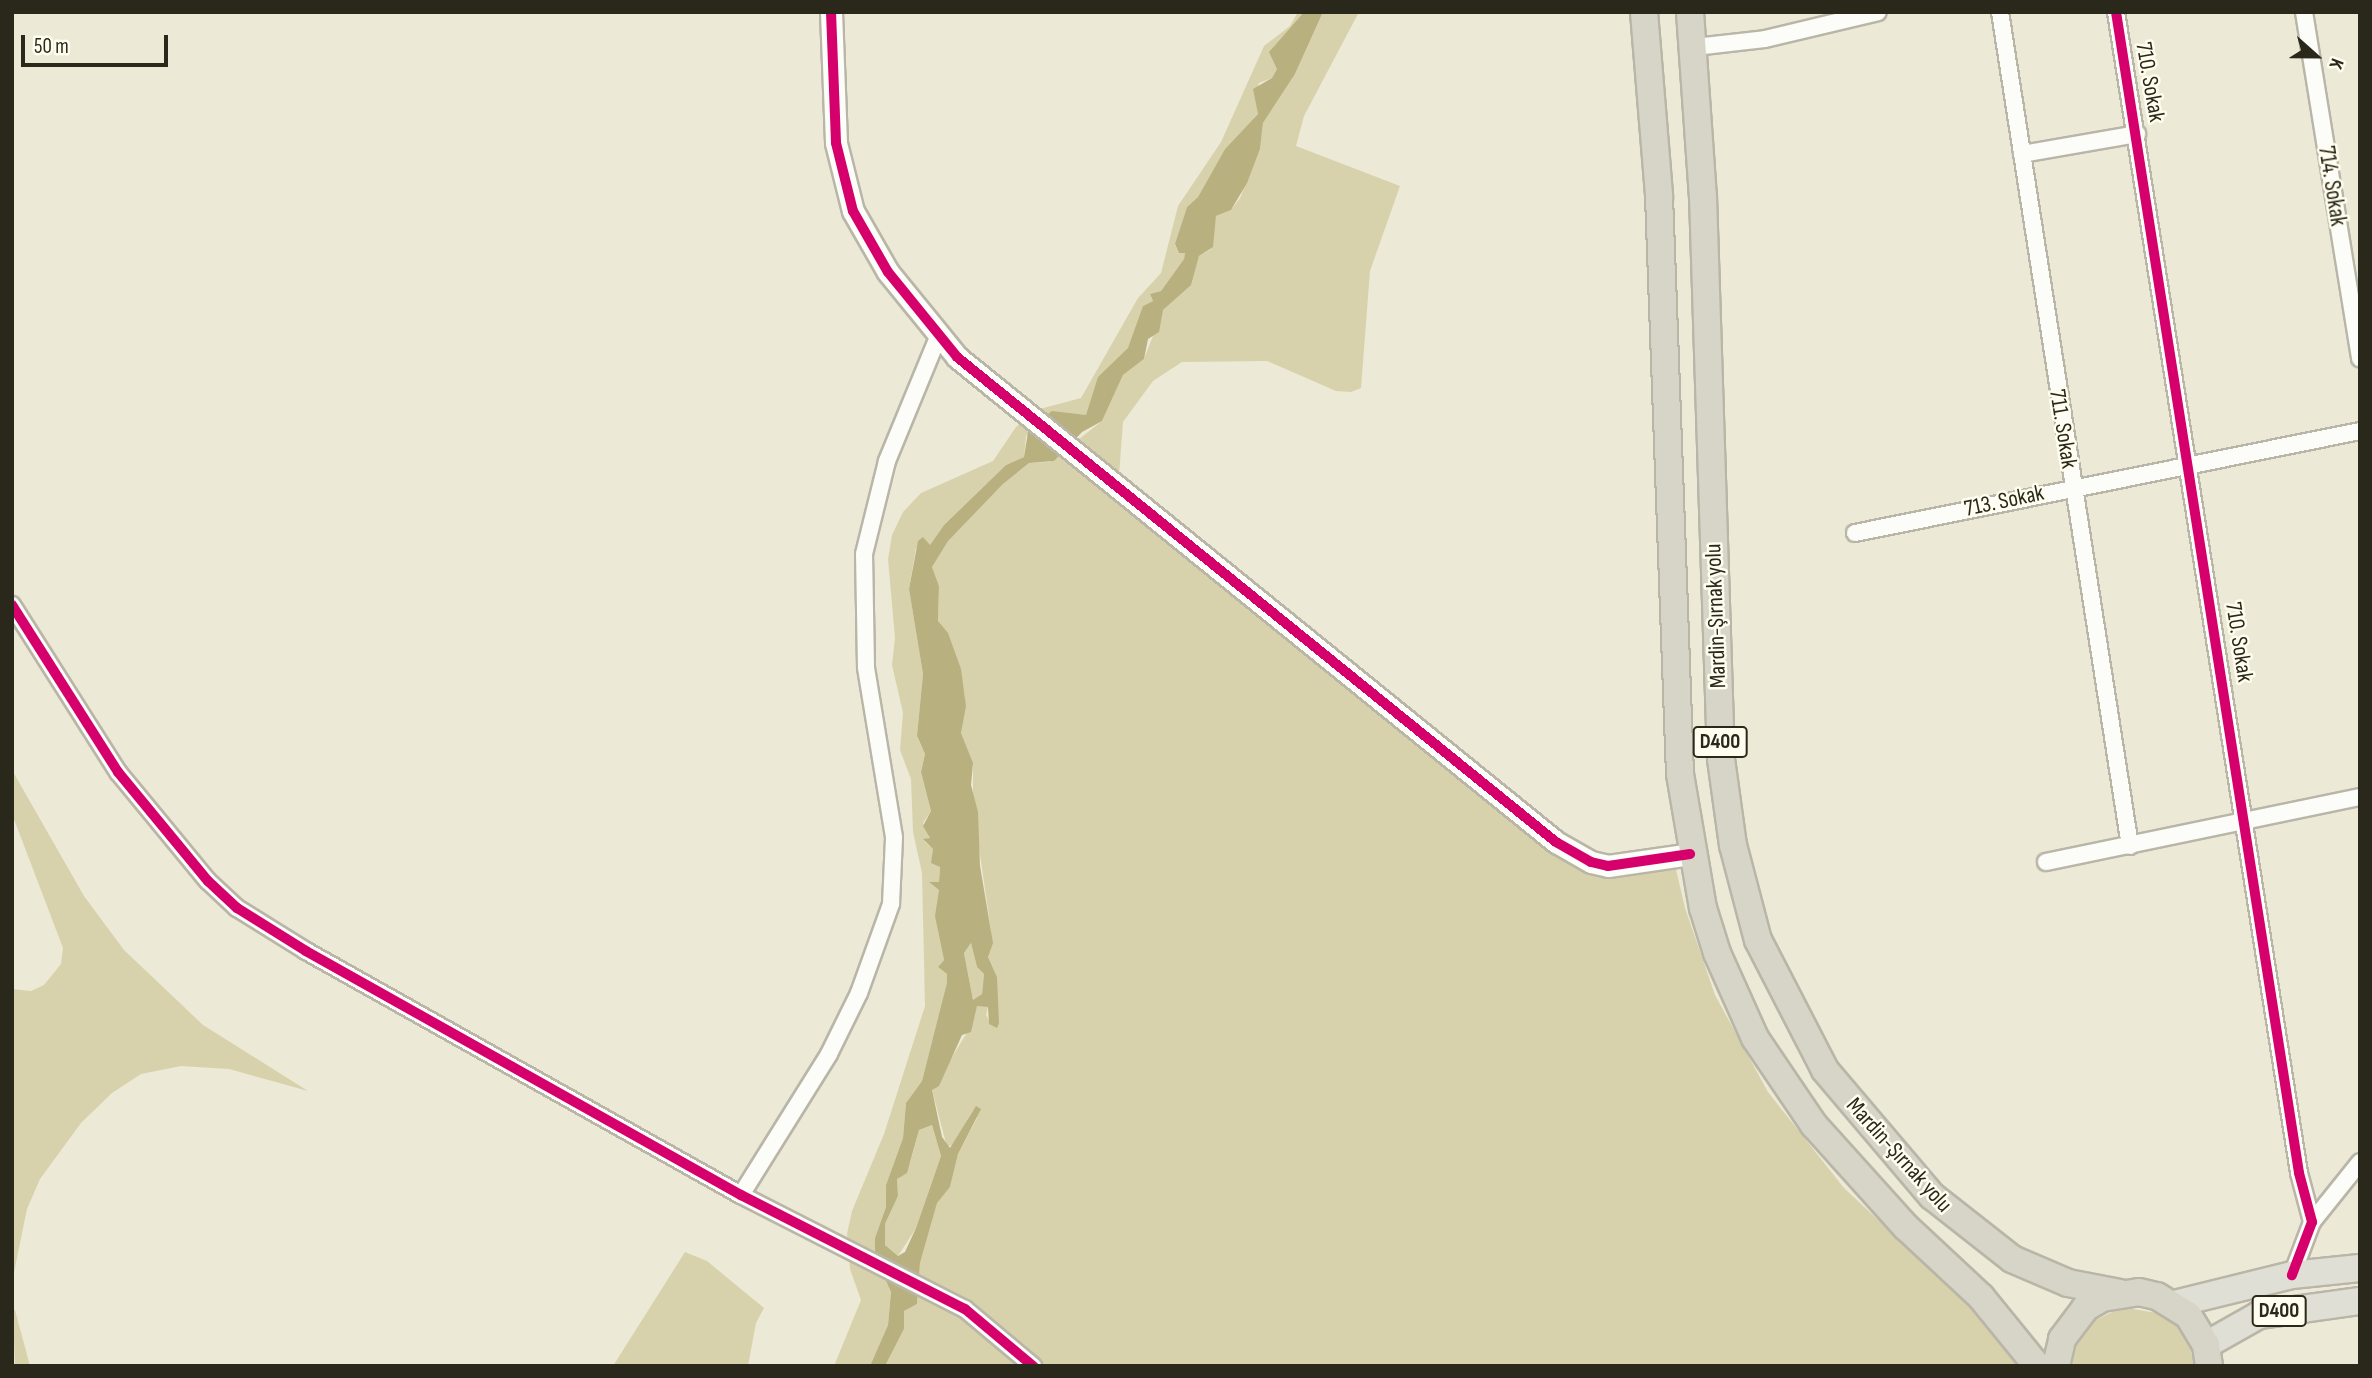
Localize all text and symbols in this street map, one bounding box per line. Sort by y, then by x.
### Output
scale bar [24,21,172,65]
north arrow [2281,21,2351,91]
text: 50 m [34,34,69,59]
street label: 710. Sokak [2129,40,2171,124]
text: K [2324,55,2348,72]
street label: 714. Sokak [2312,144,2352,228]
street label: 711. Sokak [2043,387,2083,471]
street label: 713. Sokak [1962,479,2046,523]
street label: Mardin-Şırnak yolu [1700,543,1732,689]
street label: 710. Sokak [2219,600,2259,684]
road number: D400 [1692,724,1748,760]
street label: Mardin-Şırnak yolu [1840,1092,1958,1218]
road number: D400 [2251,1294,2307,1328]

